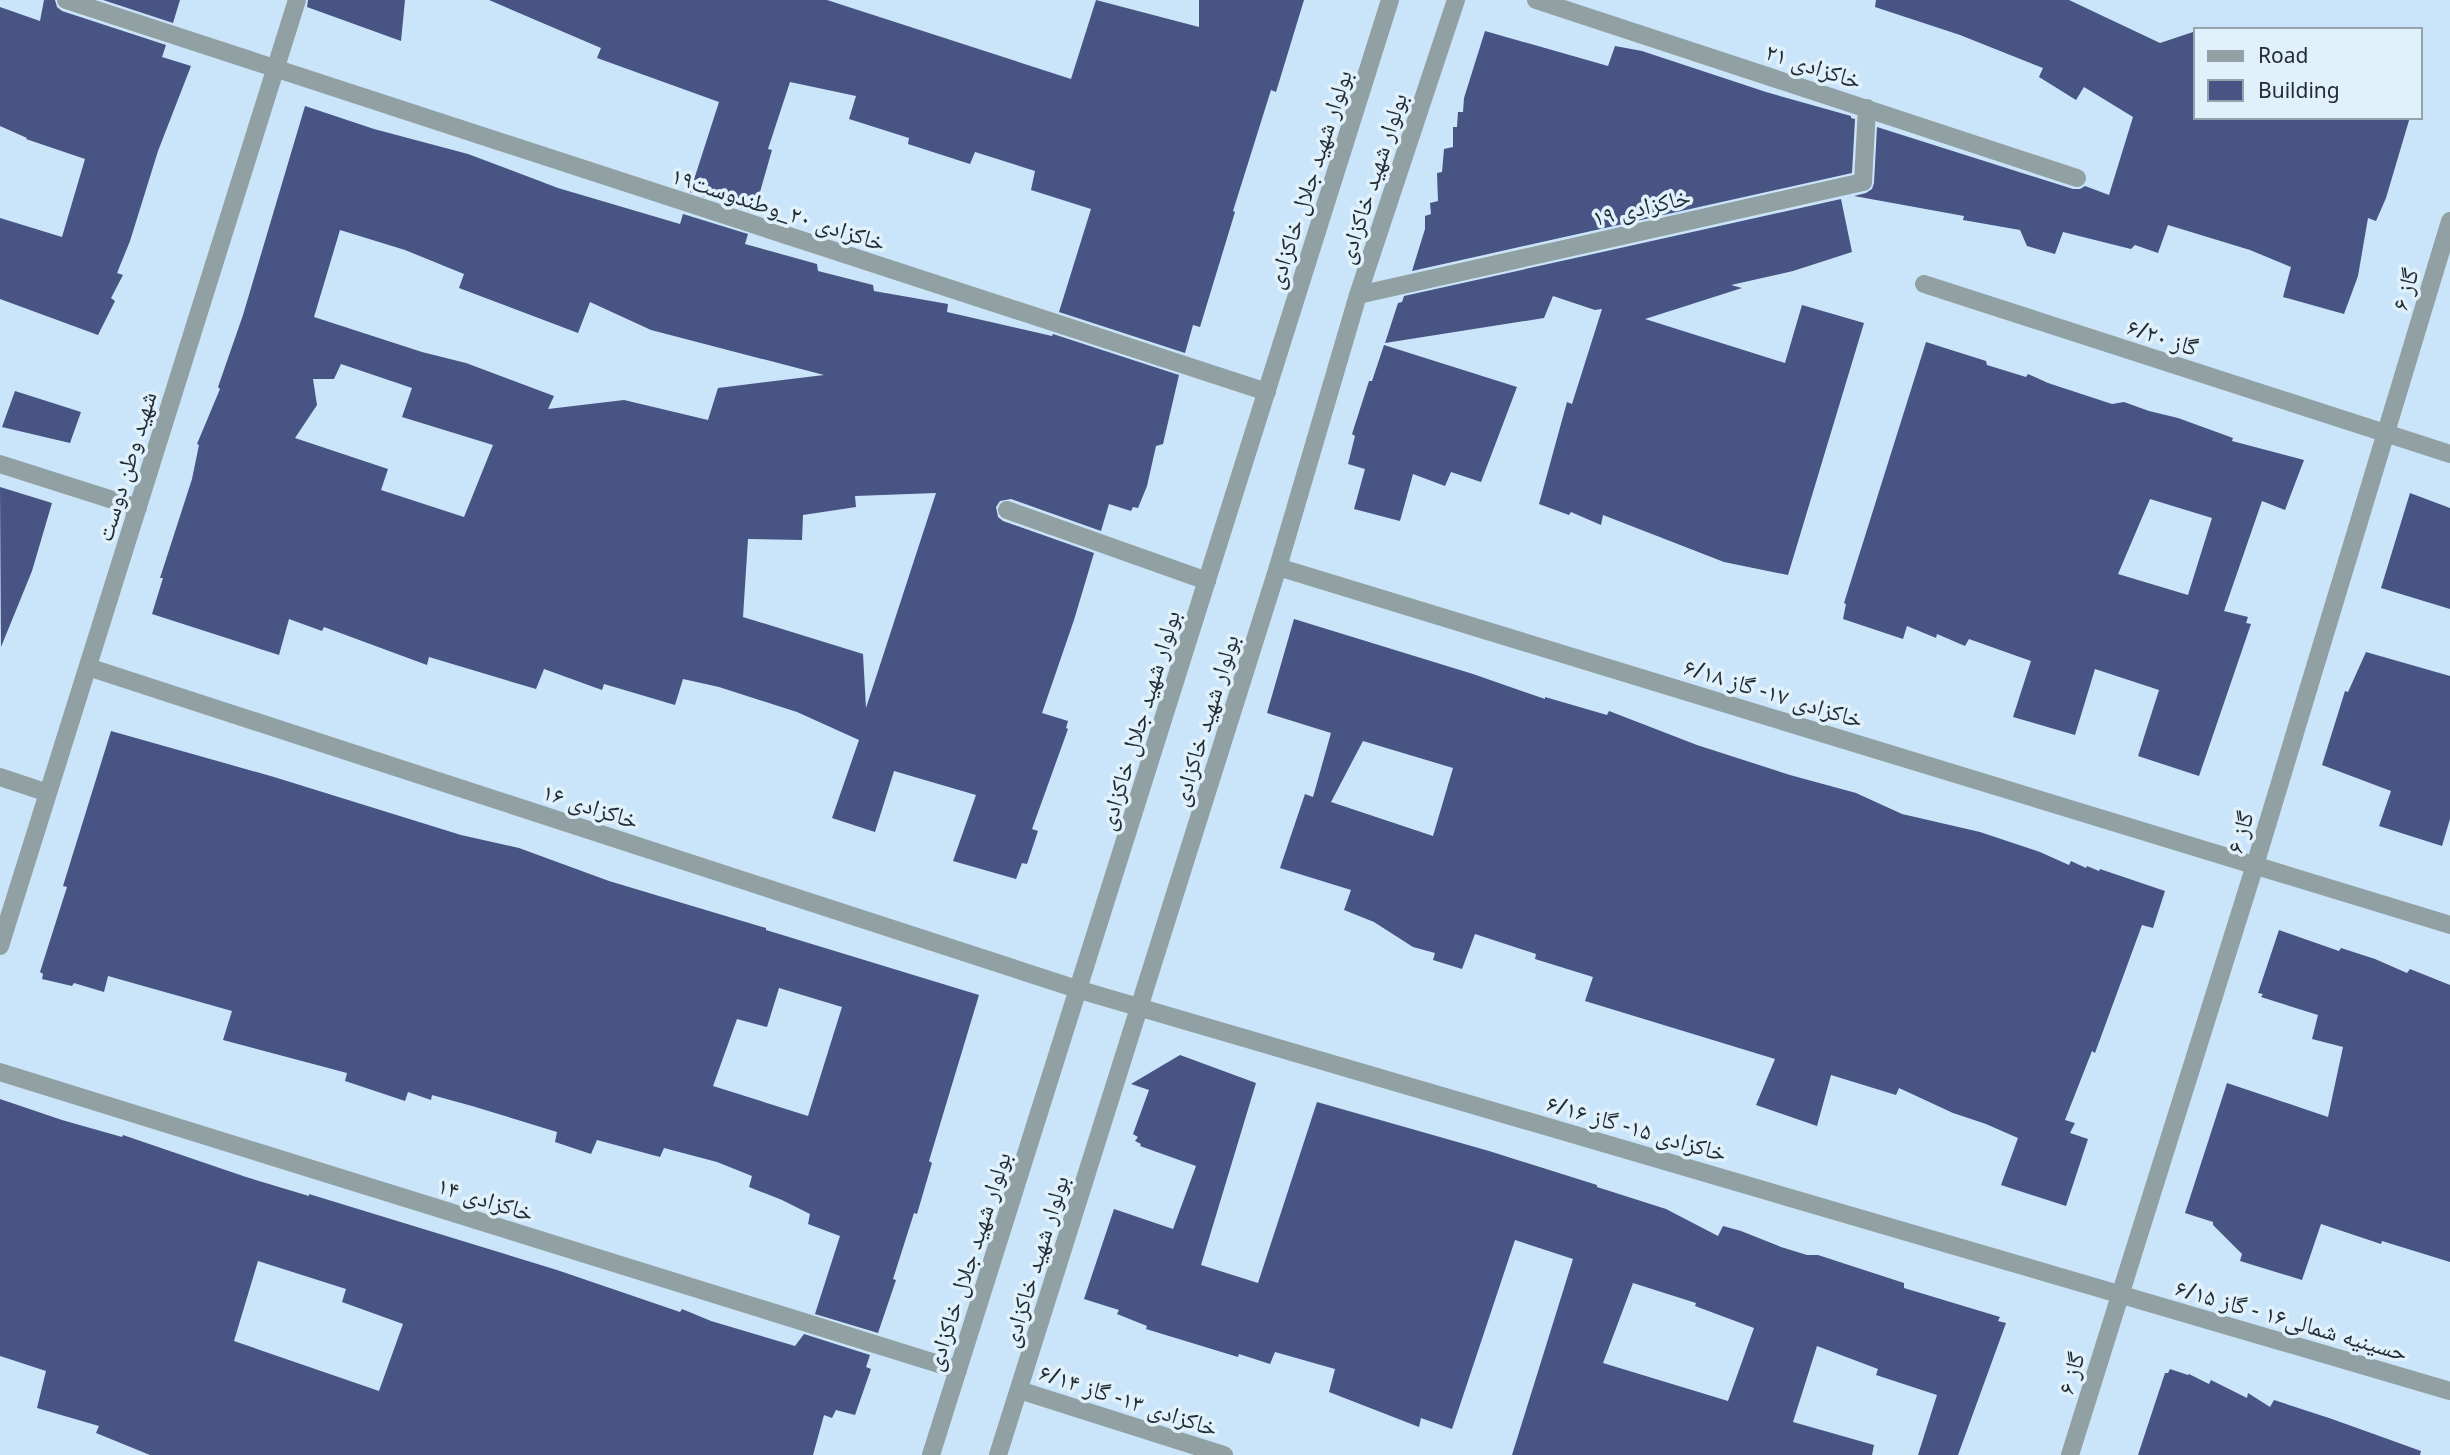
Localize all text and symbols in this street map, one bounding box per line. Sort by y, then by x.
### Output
legend [2194,28,2422,119]
street label: خاکزادی ۲۱ [1762,34,1866,96]
text: Road [2258,41,2308,69]
street label: بولوار شهید جلال خاکزادی [1257,65,1359,293]
text: Building [2258,76,2340,104]
street label: بولوار شهید خاکزادی [1328,88,1414,268]
street label: خاکزادی ۲۰_وطندوست۱۹ [668,158,890,258]
street label: خاکزادی ۱۹ [1589,179,1693,233]
street label: گاز ۶ [2382,264,2426,314]
street label: گاز ۶/۲۰ [2123,309,2203,363]
street label: شهید وطن دوست [87,387,163,545]
street label: بولوار شهید جلال خاکزادی [1089,606,1187,834]
street label: بولوار شهید خاکزادی [1162,630,1246,810]
street label: خاکزادی ۱۷- گاز ۶/۱۸ [1680,649,1868,735]
street label: خاکزادی ۱۶ [539,774,643,836]
street label: گاز ۶ [2217,807,2261,857]
street label: خاکزادی ۱۵- گاز ۶/۱۶ [1543,1085,1731,1169]
street label: بولوار شهید جلال خاکزادی [916,1147,1018,1375]
street label: خاکزادی ۱۴ [434,1168,538,1228]
street label: بولوار شهید خاکزادی [992,1171,1076,1351]
street label: حسینیه شمالی۱۶ - گاز ۶/۱۵ [2172,1270,2412,1368]
street label: گاز ۶ [2048,1348,2092,1398]
street label: خاکزادی ۱۳- گاز ۶/۱۴ [1035,1355,1223,1443]

